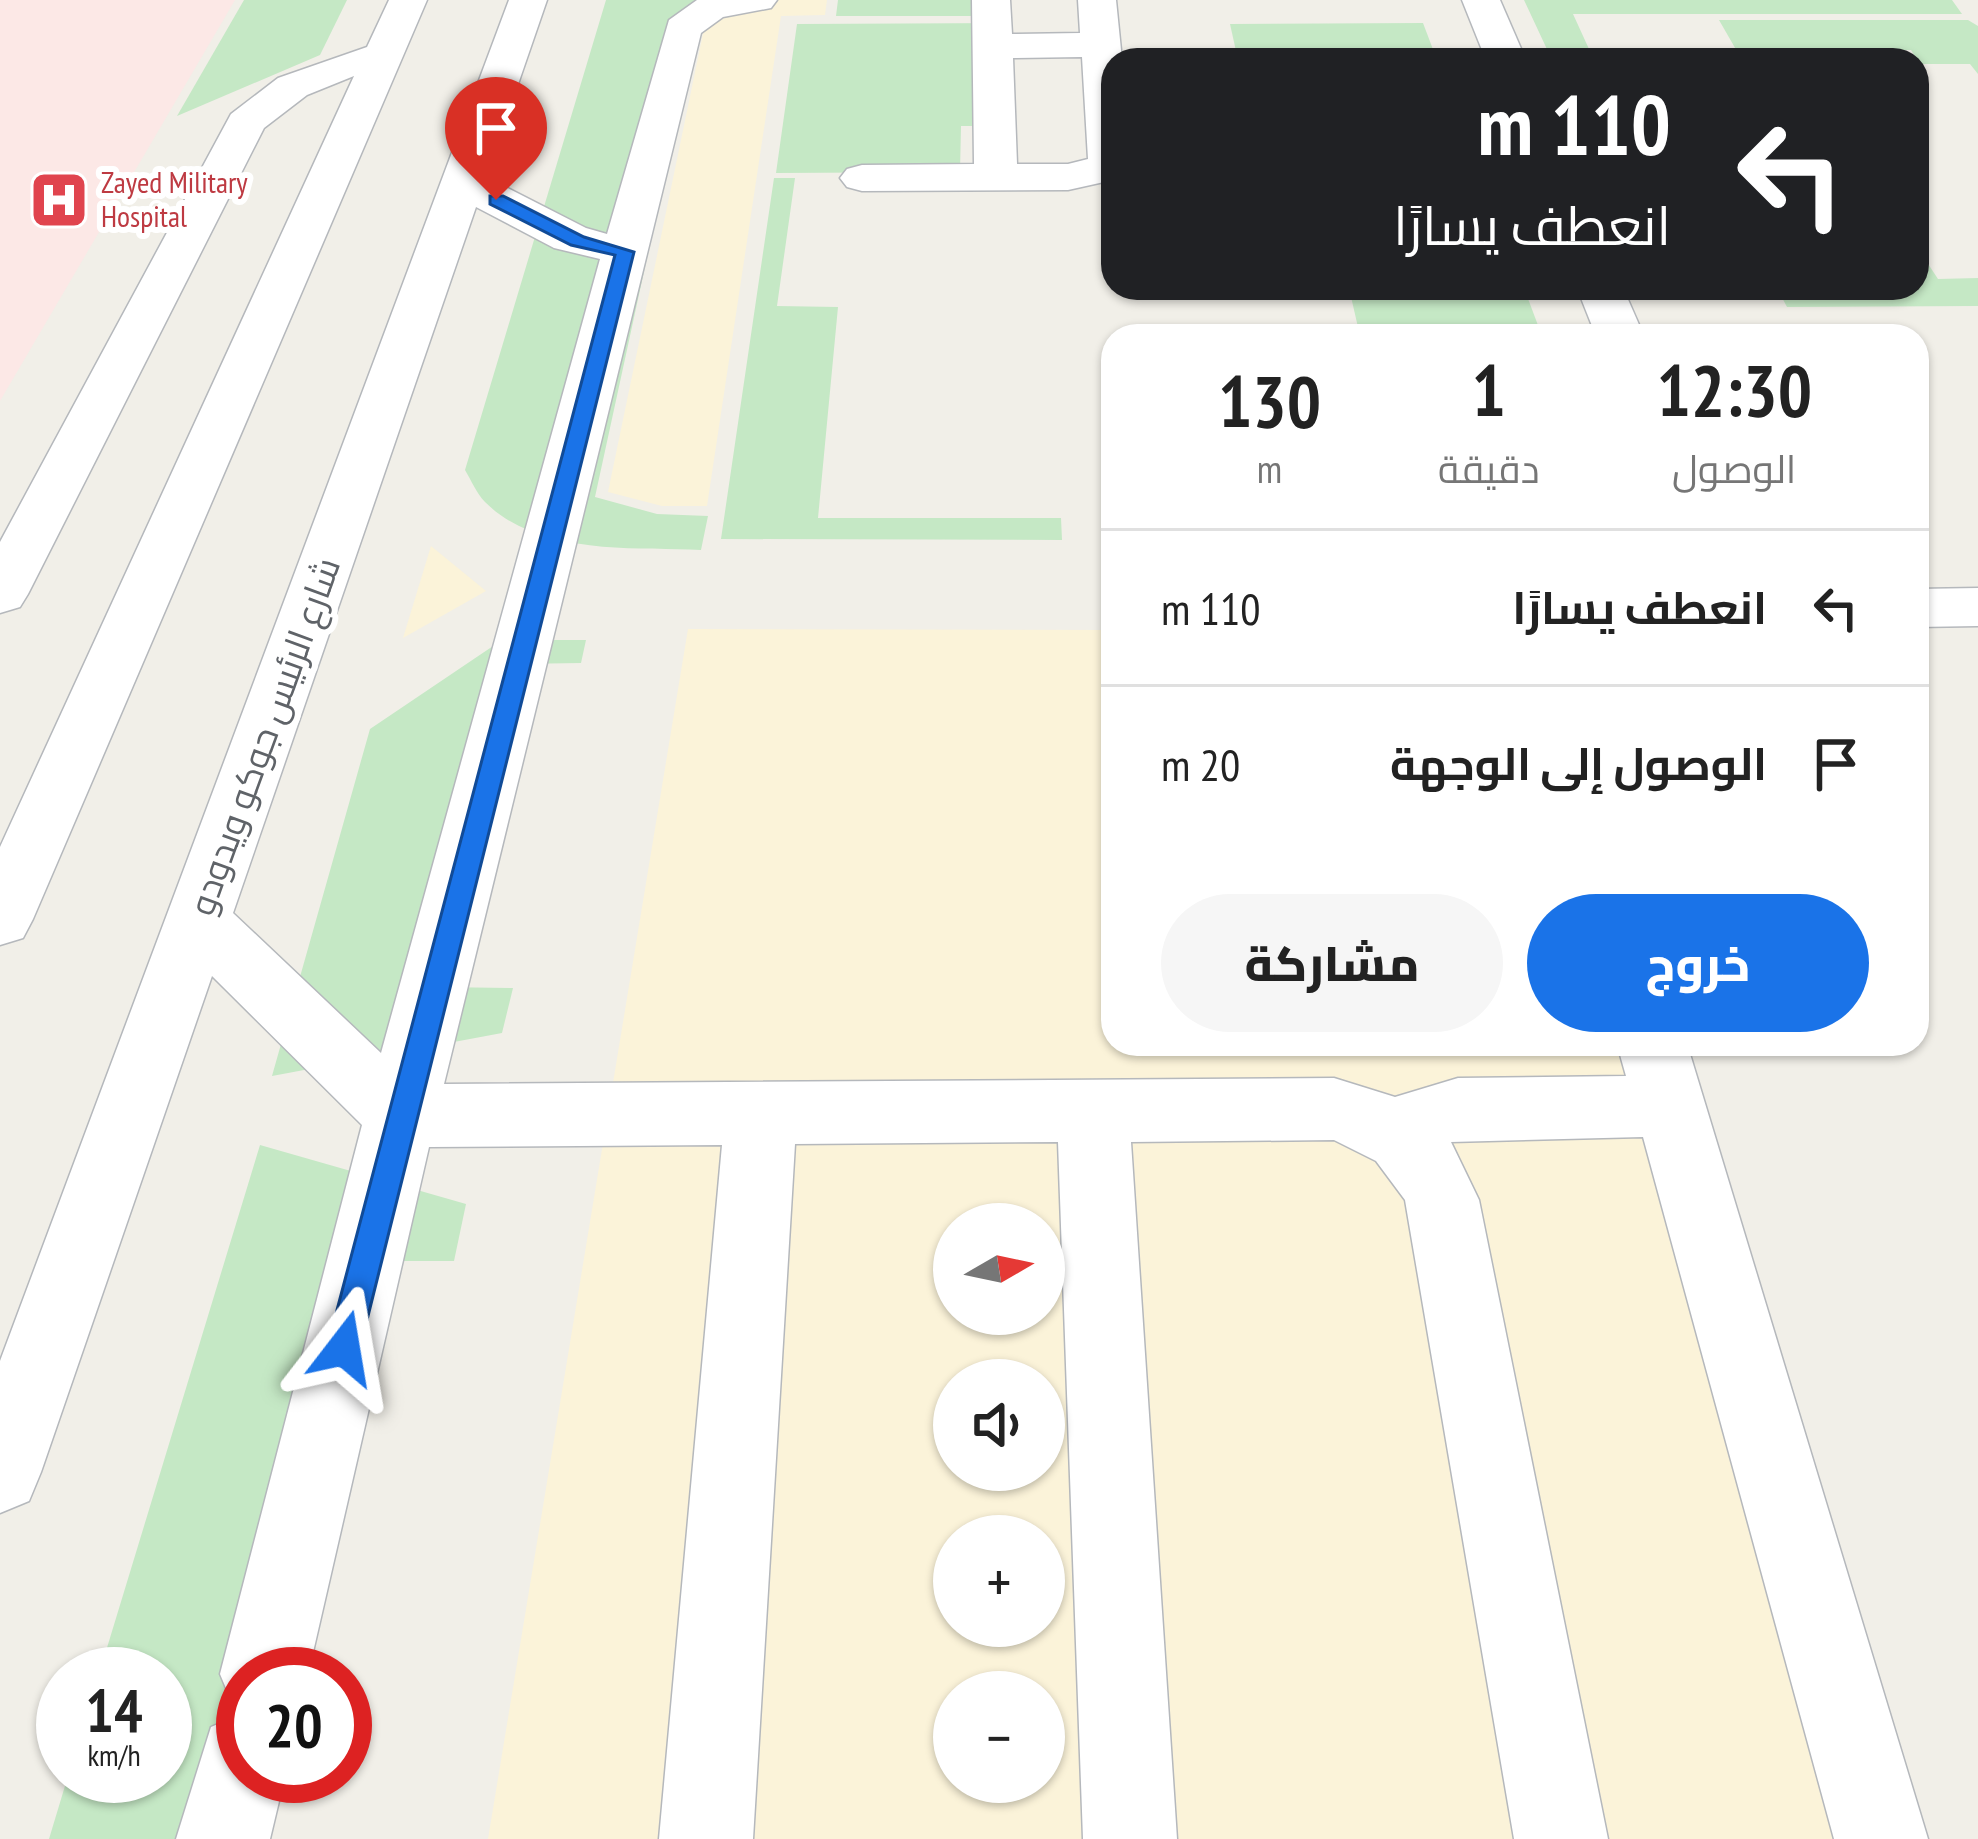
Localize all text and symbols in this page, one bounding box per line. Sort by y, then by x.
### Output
text: 110 m [1478,69,1671,178]
pin [445,77,547,200]
icon: arrive [463,95,529,161]
icon: left [1713,96,1869,252]
place label: Zayed Military Hospital [101,162,248,235]
hospital icon: Zayed Military Hospital [28,169,90,231]
text: انعطف يسارًا [1393,190,1671,260]
text: 1 [1472,343,1506,436]
text: 12:30 [1656,343,1812,436]
text: 130 [1218,354,1321,447]
text: m [1257,443,1282,494]
text: دقيقة [1438,443,1540,494]
text: الوصول [1672,443,1796,494]
street label: شارع الرئيس جوكو ويدودو [177,551,352,922]
icon: left [1803,575,1869,641]
text: انعطف يسارًا [1512,578,1767,636]
text: 110 m [1161,579,1261,637]
icon: arrive [1803,731,1869,797]
text: الوصول إلى الوجهة [1390,734,1767,792]
text: 20 m [1161,735,1240,793]
button: مشاركة [1161,894,1503,1032]
button: خروج [1527,894,1869,1032]
north arrow [933,1203,1065,1335]
map controls [933,1203,1065,1803]
position arrow [281,1285,407,1411]
button: sound [933,1359,1065,1491]
button: + [933,1515,1065,1647]
speed limit sign: 20 [216,1647,372,1803]
text: 14 [85,1671,143,1749]
button: − [933,1671,1065,1803]
text: km/h [87,1735,141,1774]

